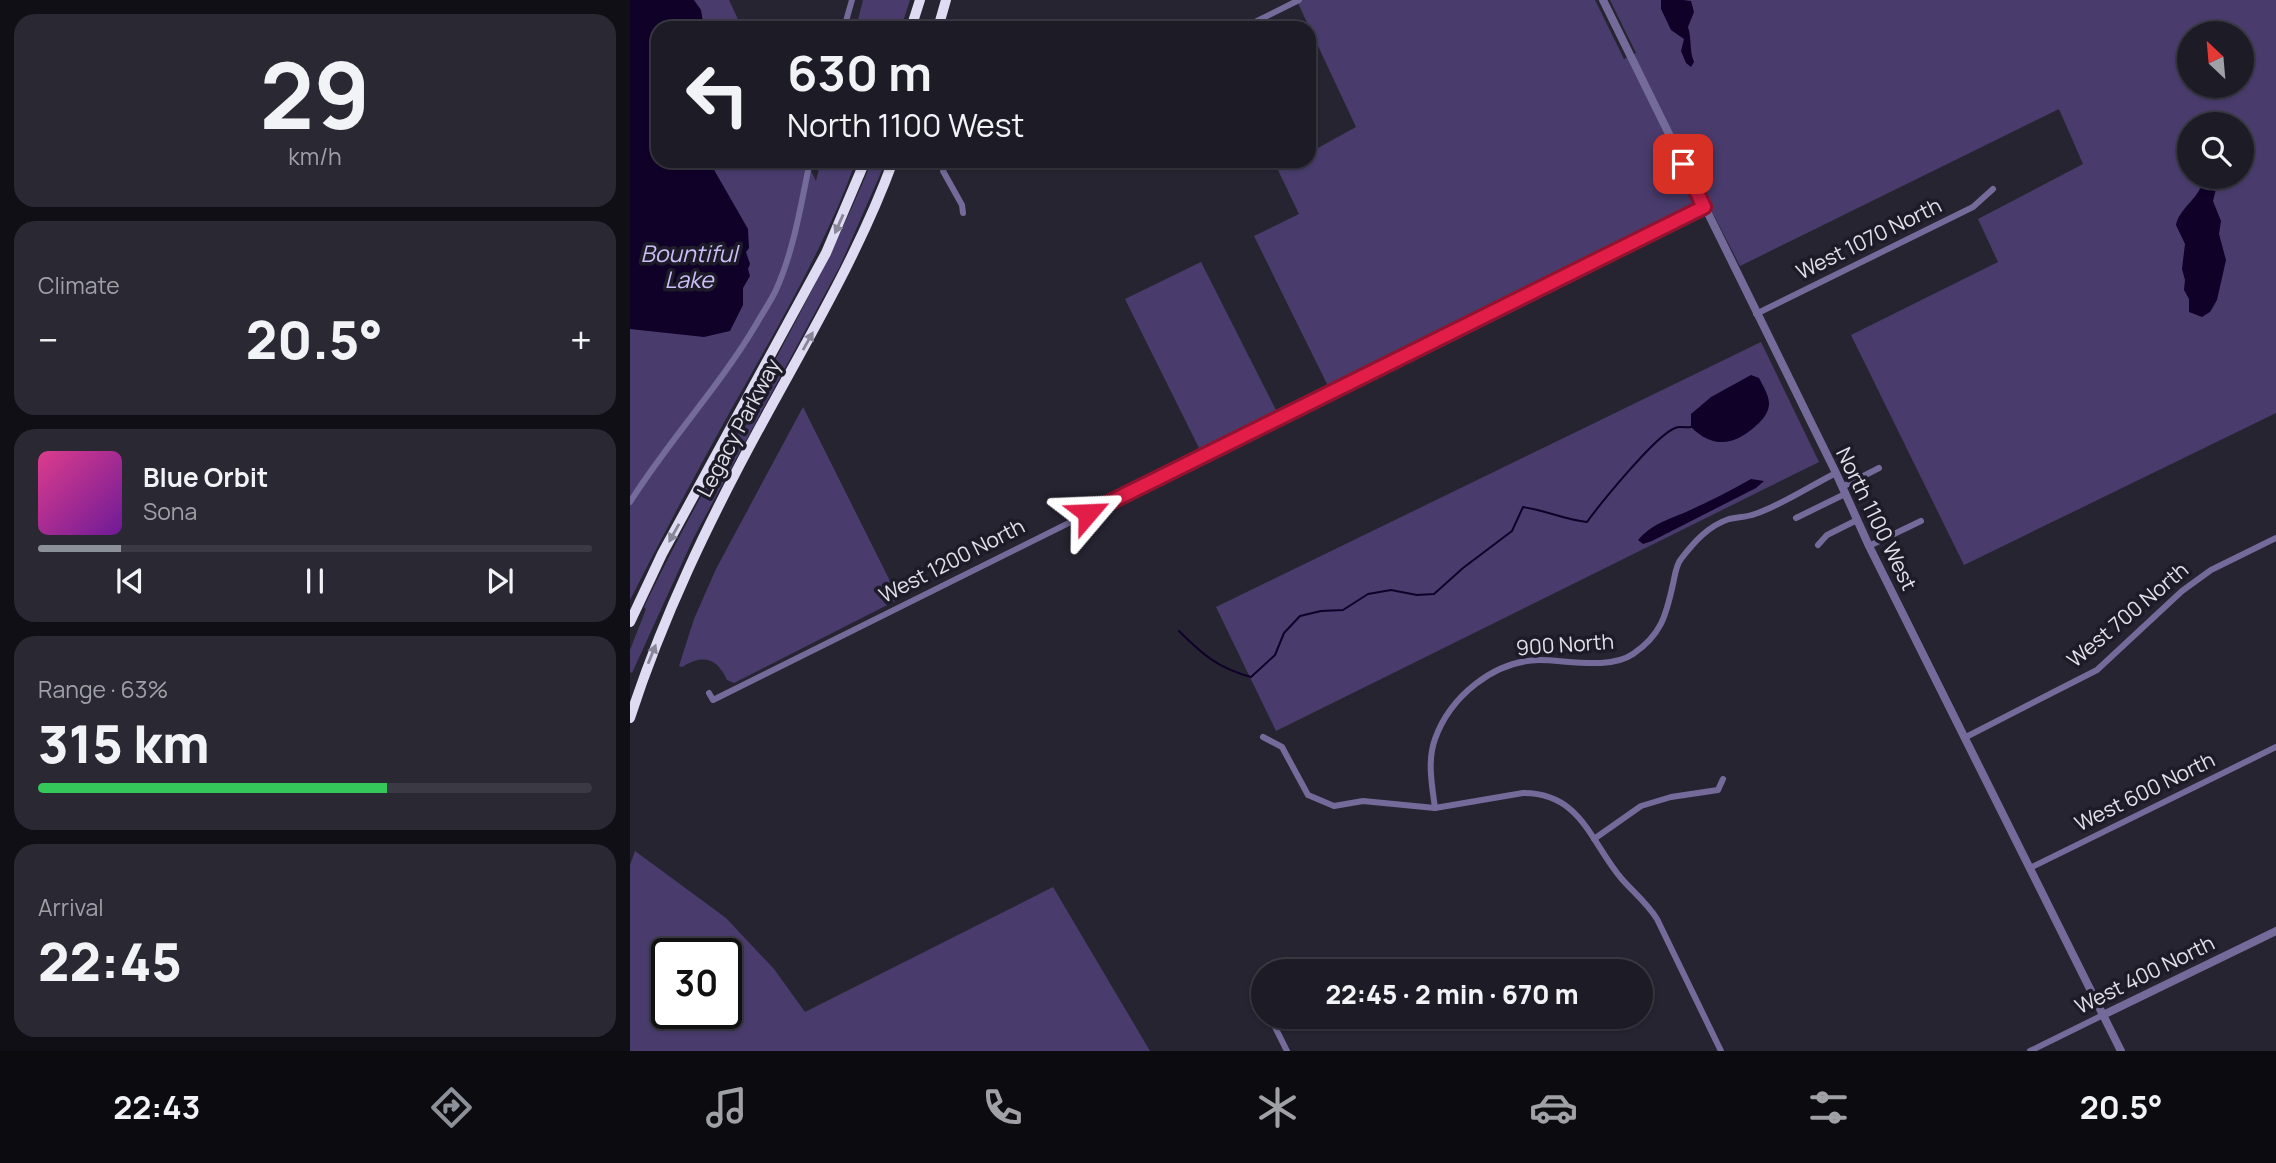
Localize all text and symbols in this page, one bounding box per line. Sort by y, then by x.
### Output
north arrow [2177,21,2254,98]
map controls [2177,21,2254,189]
text: 29 [260,32,370,156]
text: 630 m [787,39,932,106]
icon: left [672,49,763,140]
text: North 1100 West [787,103,1024,147]
button: search [2177,112,2254,189]
pin [1653,134,1713,194]
text: km/h [288,140,342,172]
icon: arrive [1664,145,1702,183]
street label: West 1070 North [1791,191,1946,285]
one-way arrow [833,214,844,235]
water label: Bountiful Lake [641,237,740,295]
text: Climate [38,269,120,301]
text: 20.5° [246,304,383,375]
text: − [38,313,59,365]
text: + [570,313,592,365]
one-way arrow [802,331,814,351]
street label: Legacy Parkway [690,353,786,502]
street label: North 1100 West [1830,442,1924,595]
text: Blue Orbit [143,459,268,495]
position arrow [1051,476,1125,550]
text: Sona [143,495,197,527]
street label: West 1200 North [874,511,1029,609]
one-way arrow [668,523,680,543]
street label: West 700 North [2061,555,2194,673]
icon: previous [111,562,149,600]
icon: pause [296,562,334,600]
icon: next [481,562,519,600]
street label: 900 North [1515,627,1615,661]
one-way arrow [647,643,658,664]
text: Range · 63% [38,673,168,705]
text: 315 km [38,708,210,779]
street label: West 600 North [2070,745,2219,837]
text: Arrival [38,891,104,923]
text: 22:45 [38,926,182,997]
street label: West 400 North [2070,928,2219,1020]
speed limit sign: 30 [651,938,742,1029]
text: 22:45 · 2 min · 670 m [1325,976,1579,1012]
icon: directions [427,1083,476,1132]
icon: music [702,1083,751,1132]
icon: phone [978,1083,1027,1132]
icon: climate [1253,1083,1302,1132]
icon: car [1529,1083,1578,1132]
icon: filters [1804,1083,1853,1132]
text: 22:43 [113,1085,200,1129]
text: 20.5° [2080,1085,2163,1129]

